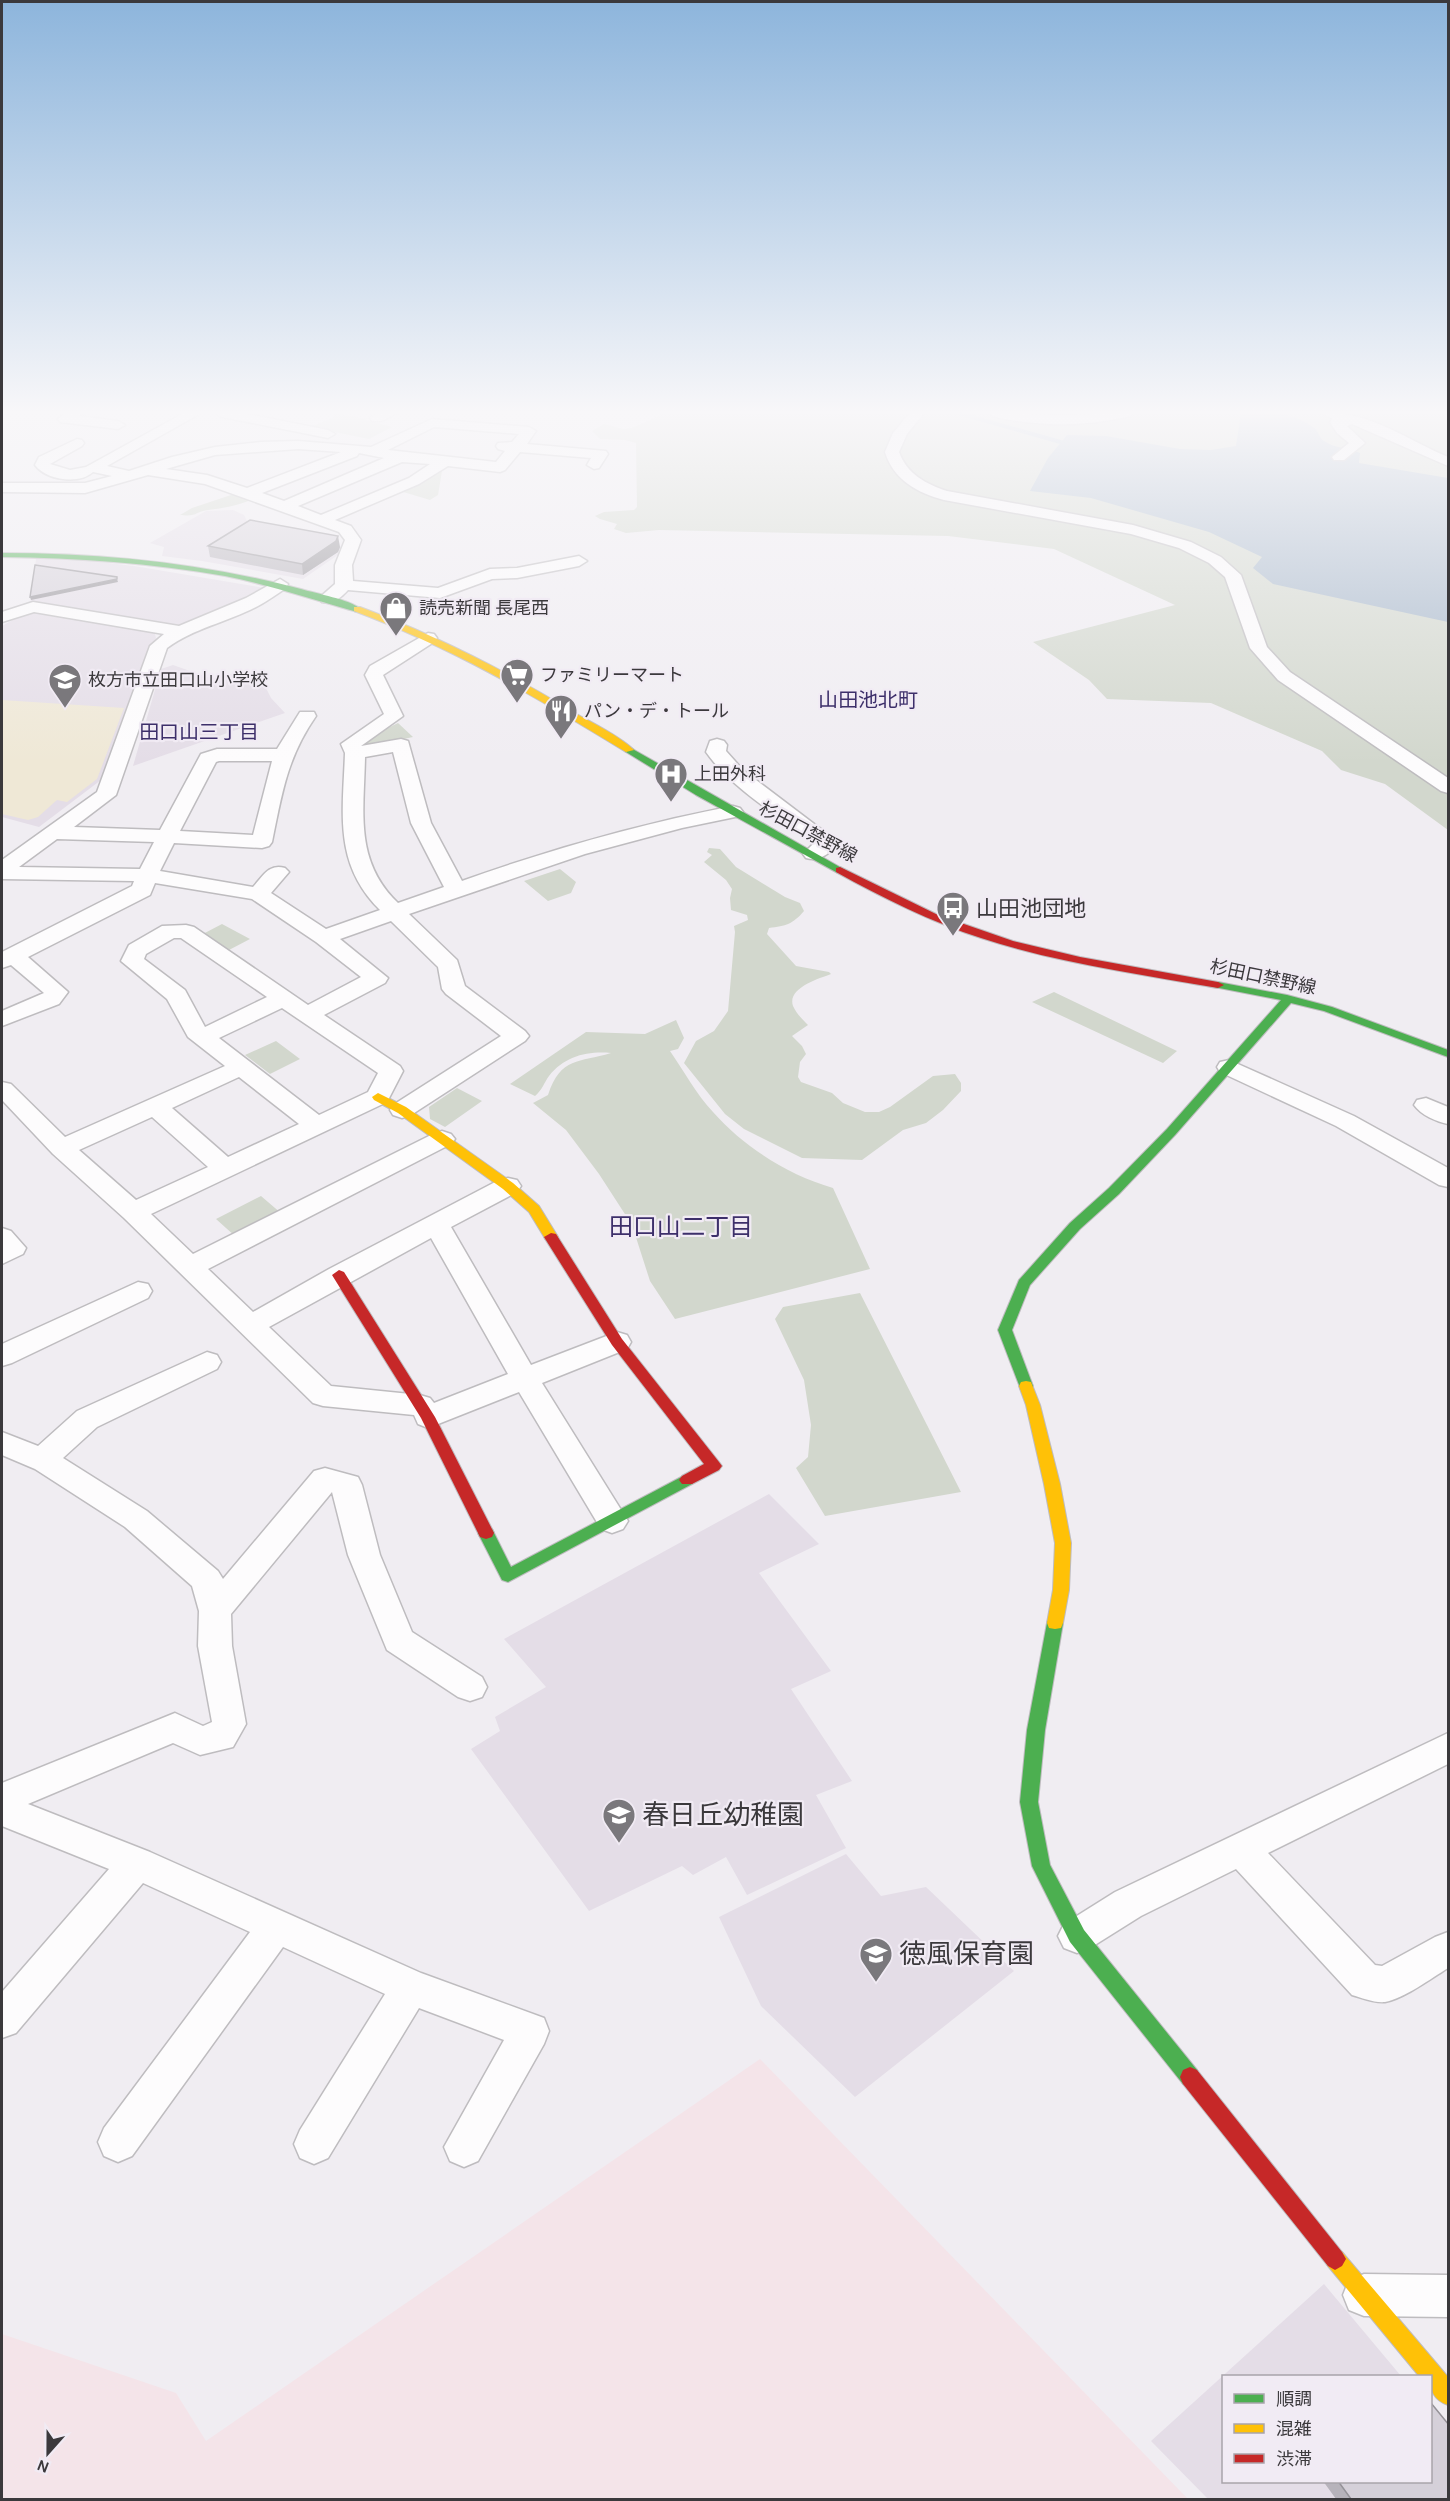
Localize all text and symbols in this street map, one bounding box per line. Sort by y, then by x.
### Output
shop icon: 読売新聞 長尾西 [378,590,414,637]
place label: 読売新聞 長尾西 [419,597,549,619]
supermarket icon: ファミリーマート [499,657,535,704]
school or university icon: 枚方市立田口山小学校 [47,662,83,709]
place label: ファミリーマート [540,664,684,686]
place label: 枚方市立田口山小学校 [88,669,268,691]
district label: 山田池北町 [818,689,918,712]
restaurant icon: パン・デ・トール [543,693,579,740]
place label: パン・デ・トール [584,700,729,722]
district label: 田口山三丁目 [139,721,259,744]
hospital icon: 上田外科 [653,756,689,803]
place label: 上田外科 [694,763,766,785]
street label: 杉田口禁野線 [755,797,861,867]
bus stop icon: 山田池団地 [935,890,971,937]
place label: 山田池団地 [976,896,1086,922]
street label: 杉田口禁野線 [1208,955,1318,999]
district label: 田口山二丁目 [609,1213,753,1241]
school or university icon: 春日丘幼稚園 [601,1797,637,1844]
place label: 春日丘幼稚園 [642,1799,804,1831]
school or university icon: 徳風保育園 [858,1936,894,1983]
place label: 徳風保育園 [899,1938,1034,1970]
legend [1222,2375,1432,2483]
text: 順調 [1276,2388,1312,2410]
text: 混雑 [1276,2418,1312,2440]
north arrow [18,2423,78,2483]
text: 渋滞 [1276,2448,1312,2470]
text: N [34,2456,52,2477]

